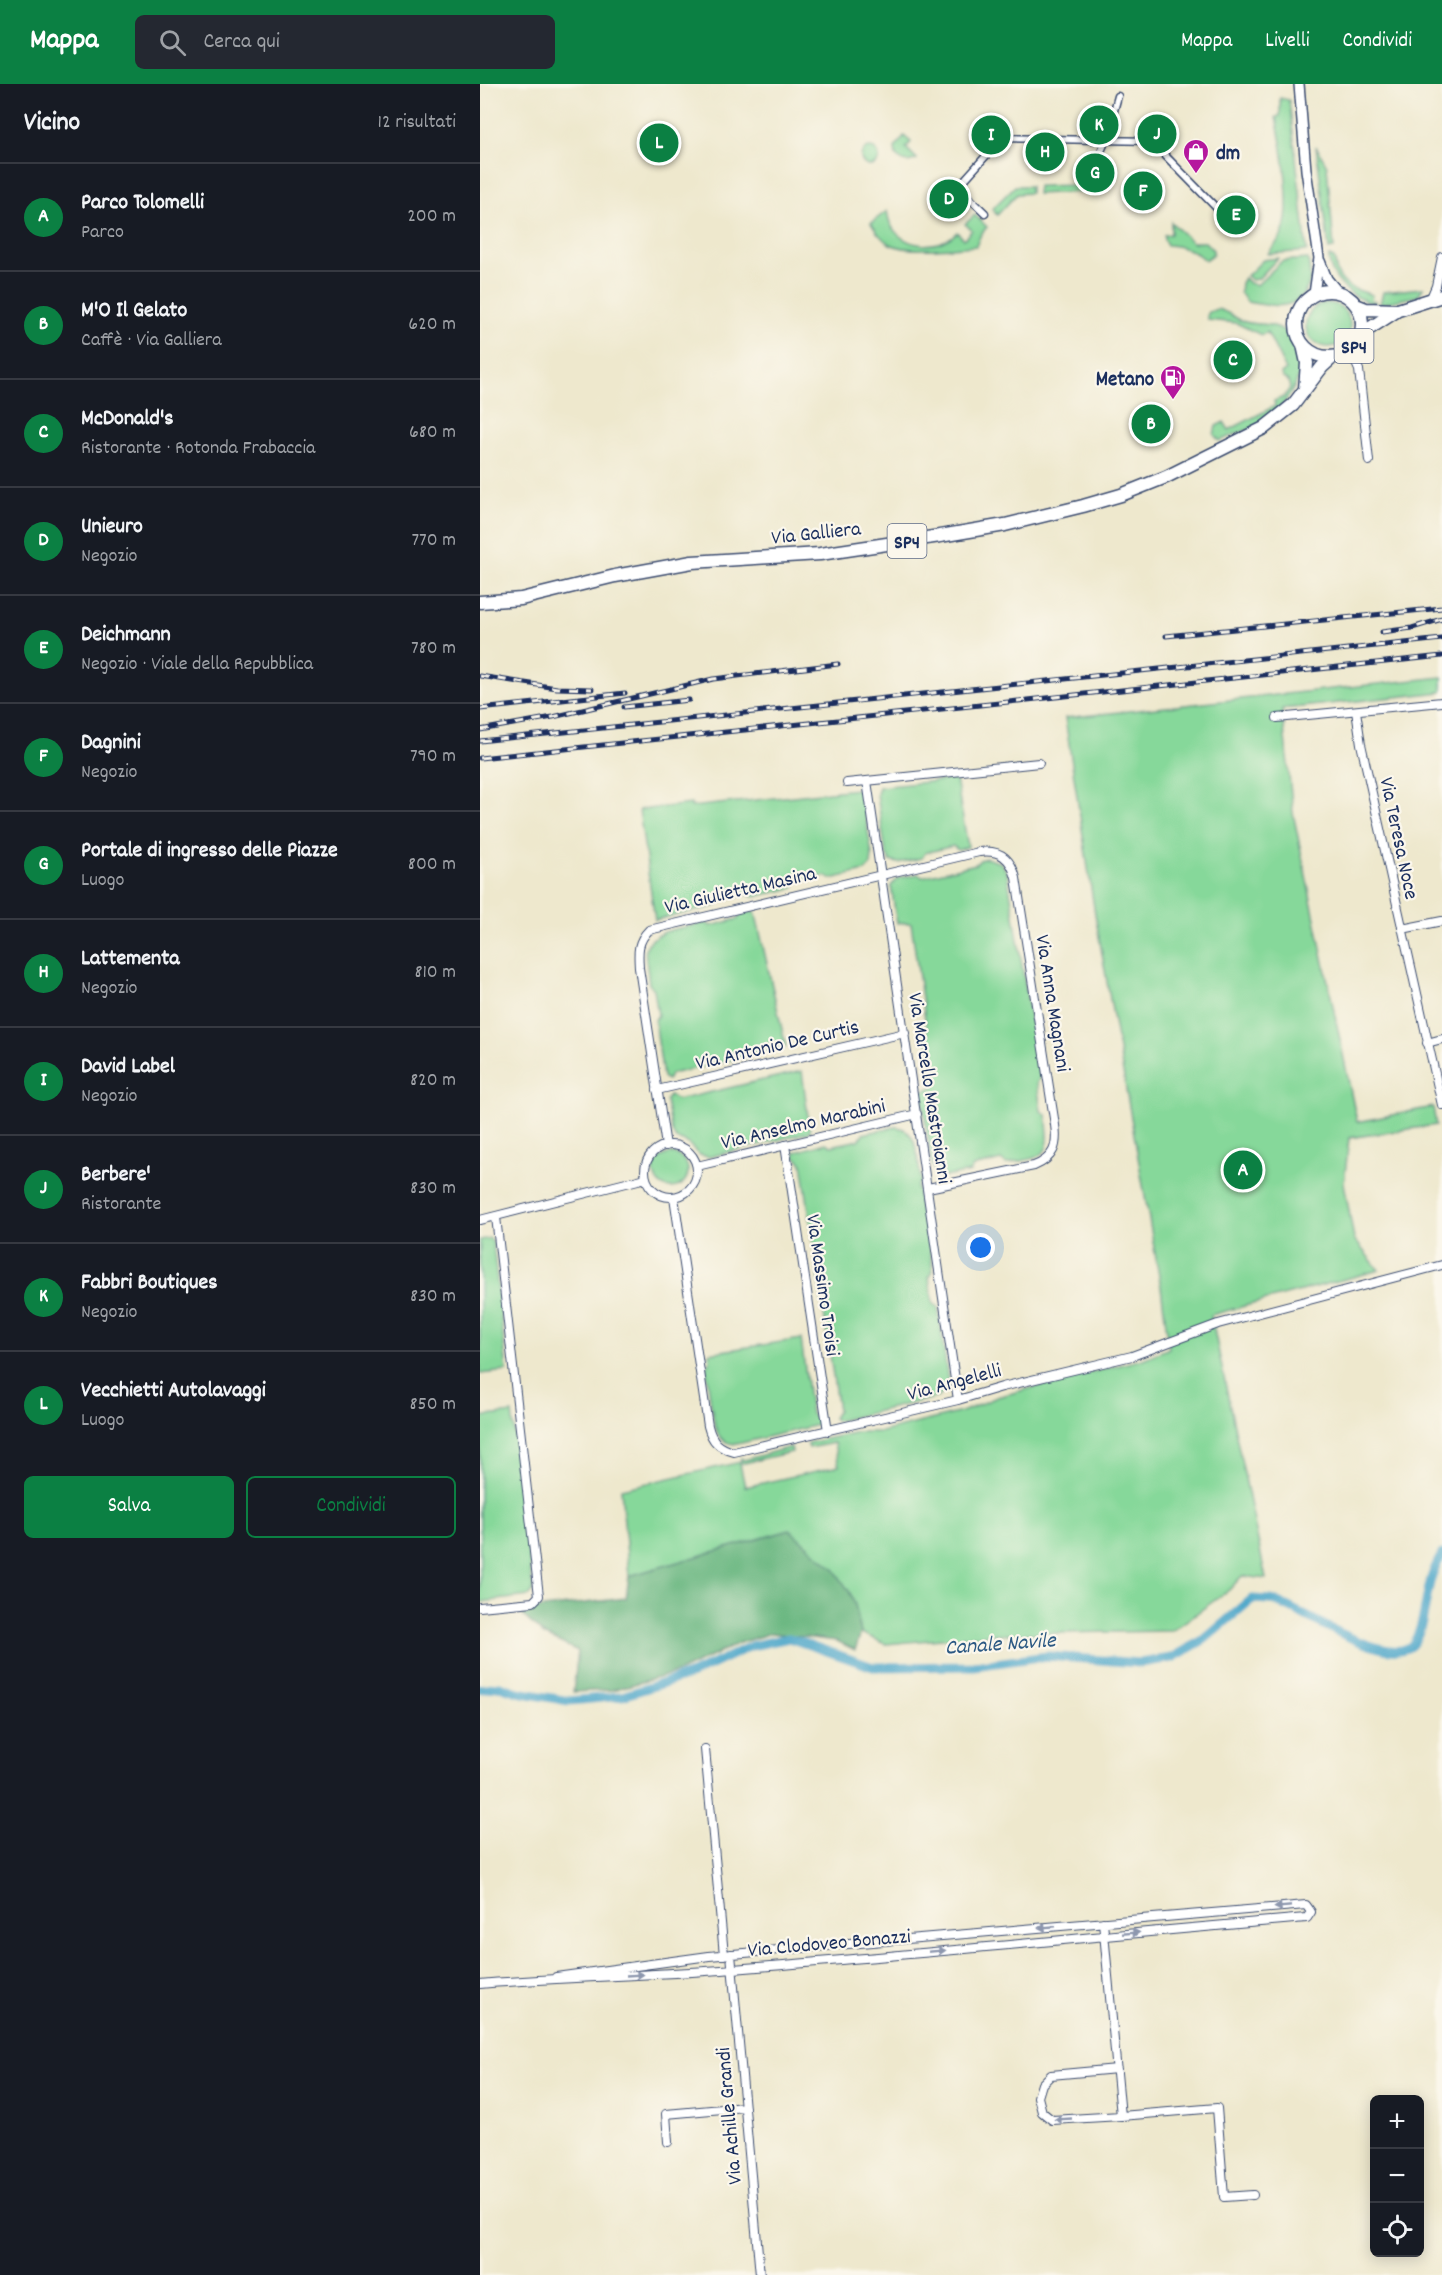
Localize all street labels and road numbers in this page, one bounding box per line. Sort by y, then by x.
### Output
road number: SP4 [1334,329,1374,363]
street label: Via Galliera [770,515,864,555]
road number: SP4 [888,524,926,558]
street label: Via Teresa Noce [1369,775,1425,902]
street label: Via Giulietta Masina [662,860,821,924]
street label: Via Anna Magnani [1025,933,1077,1074]
street label: Via Marcello Mastroianni [898,991,958,1186]
street label: Via Antonio De Curtis [693,1014,862,1080]
street label: Via Anselmo Marabini [719,1092,889,1159]
street label: Via Massimo Troisi [796,1213,846,1358]
street label: Via Angelelli [904,1357,1005,1411]
street label: Via Clodoveo Bonazzi [747,1923,912,1967]
street label: Via Achille Grandi [710,2046,752,2186]

